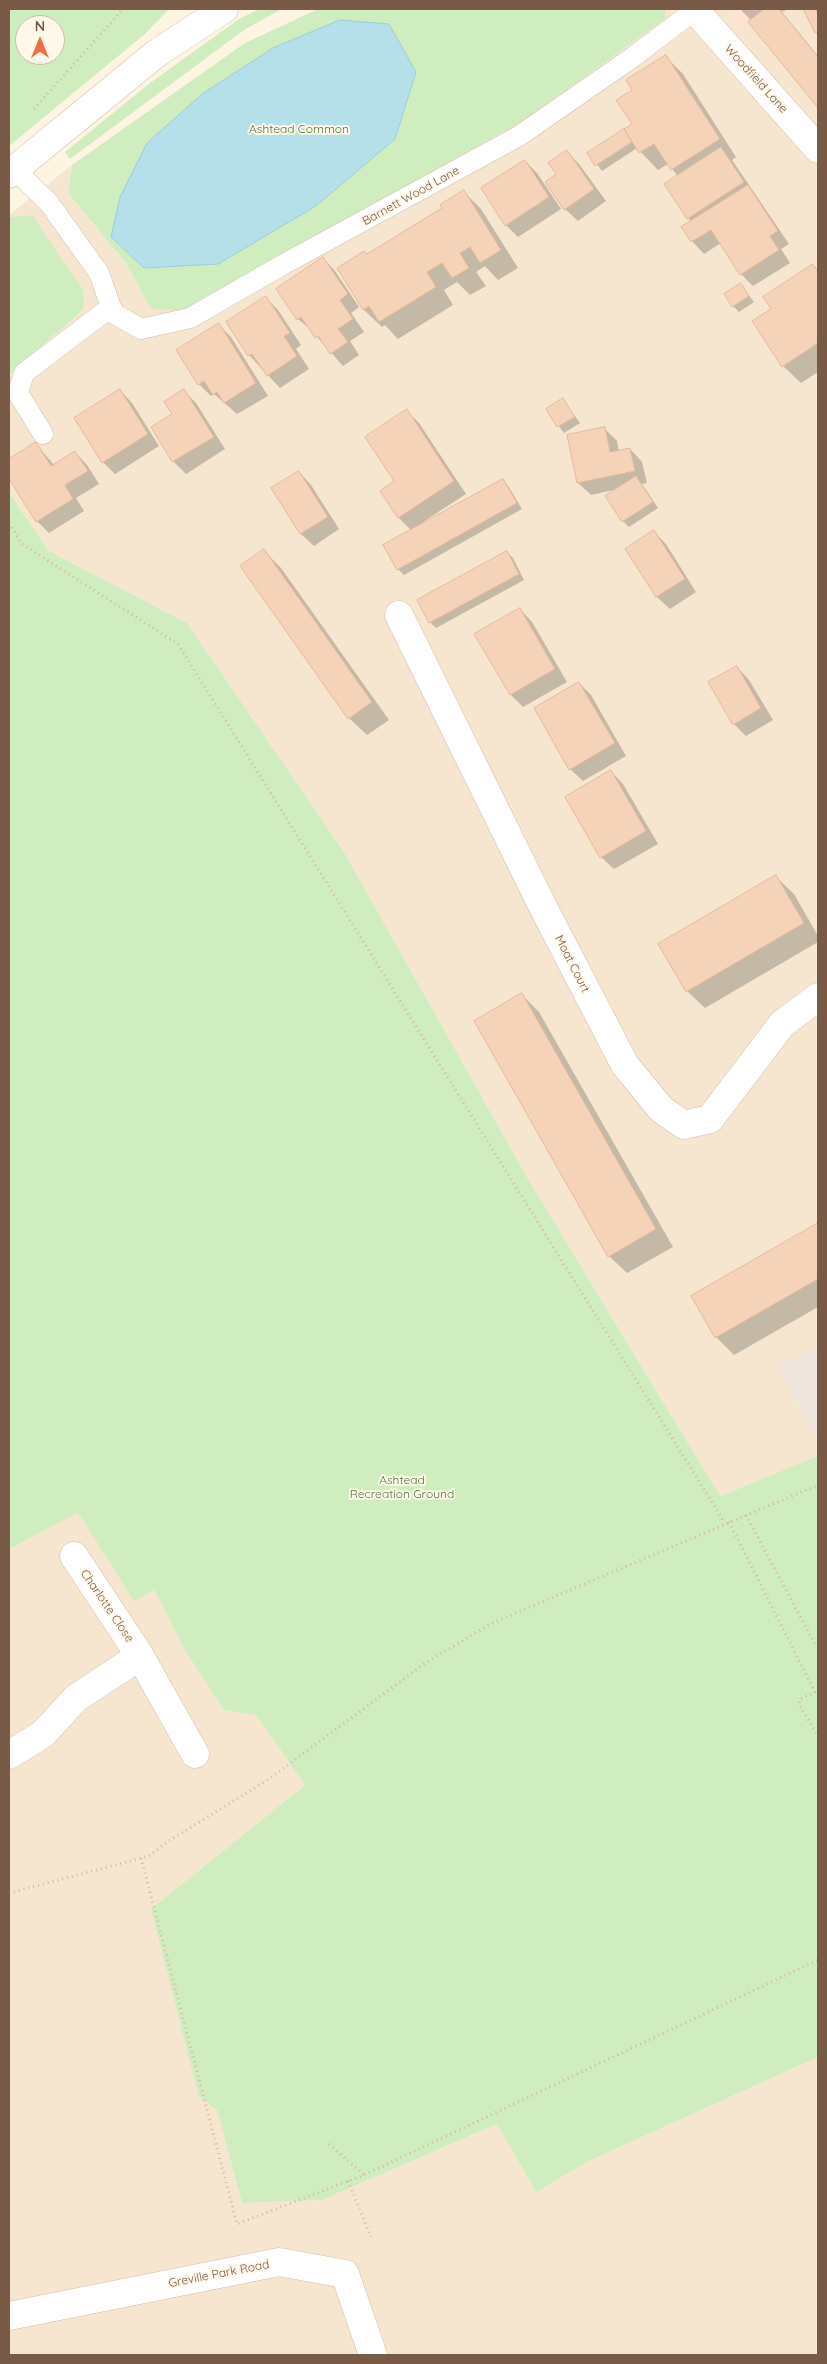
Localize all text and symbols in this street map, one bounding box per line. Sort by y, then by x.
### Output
north arrow [15,15,65,65]
text: N [35,17,45,35]
street label: Woodfield Lane [721,42,791,116]
park label: Ashtead Common [249,122,349,136]
street label: Barnett Wood Lane [360,163,462,229]
street label: Moat Court [551,933,593,995]
park label: Ashtead Recreation Ground [350,1473,454,1501]
street label: Charlotte Close [77,1567,137,1645]
street label: Greville Park Road [167,2257,271,2291]

